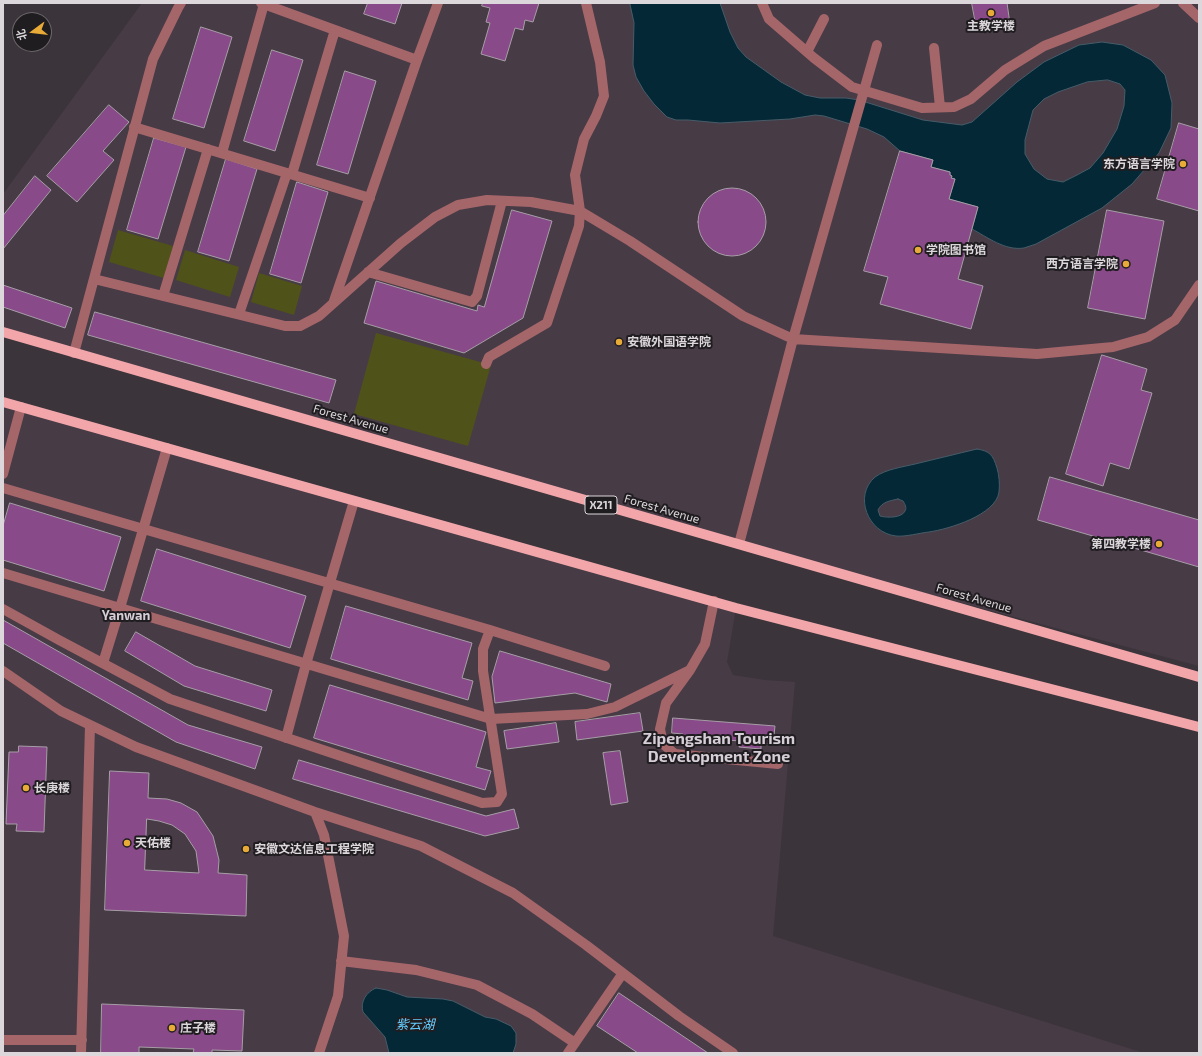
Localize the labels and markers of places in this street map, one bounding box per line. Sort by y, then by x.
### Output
marker: 主教学楼 [986,8,996,18]
place label: 主教学楼 [967,19,1015,33]
place label: 东方语言学院 [1103,157,1175,171]
marker: 东方语言学院 [1178,159,1188,169]
place label: 学院图书馆 [926,243,986,257]
marker: 学院图书馆 [913,245,923,255]
place label: 西方语言学院 [1046,257,1118,271]
marker: 西方语言学院 [1121,259,1131,269]
place label: 安徽外国语学院 [627,335,711,349]
marker: 安徽外国语学院 [614,337,624,347]
place label: 第四教学楼 [1091,537,1151,551]
marker: 第四教学楼 [1154,539,1164,549]
place label: 长庚楼 [34,781,70,795]
marker: 长庚楼 [21,783,31,793]
place label: 天佑楼 [135,836,171,850]
marker: 天佑楼 [122,838,132,848]
place label: 安徽文达信息工程学院 [254,842,374,856]
marker: 安徽文达信息工程学院 [241,844,251,854]
place label: 庄子楼 [180,1021,216,1035]
marker: 庄子楼 [167,1023,177,1033]

